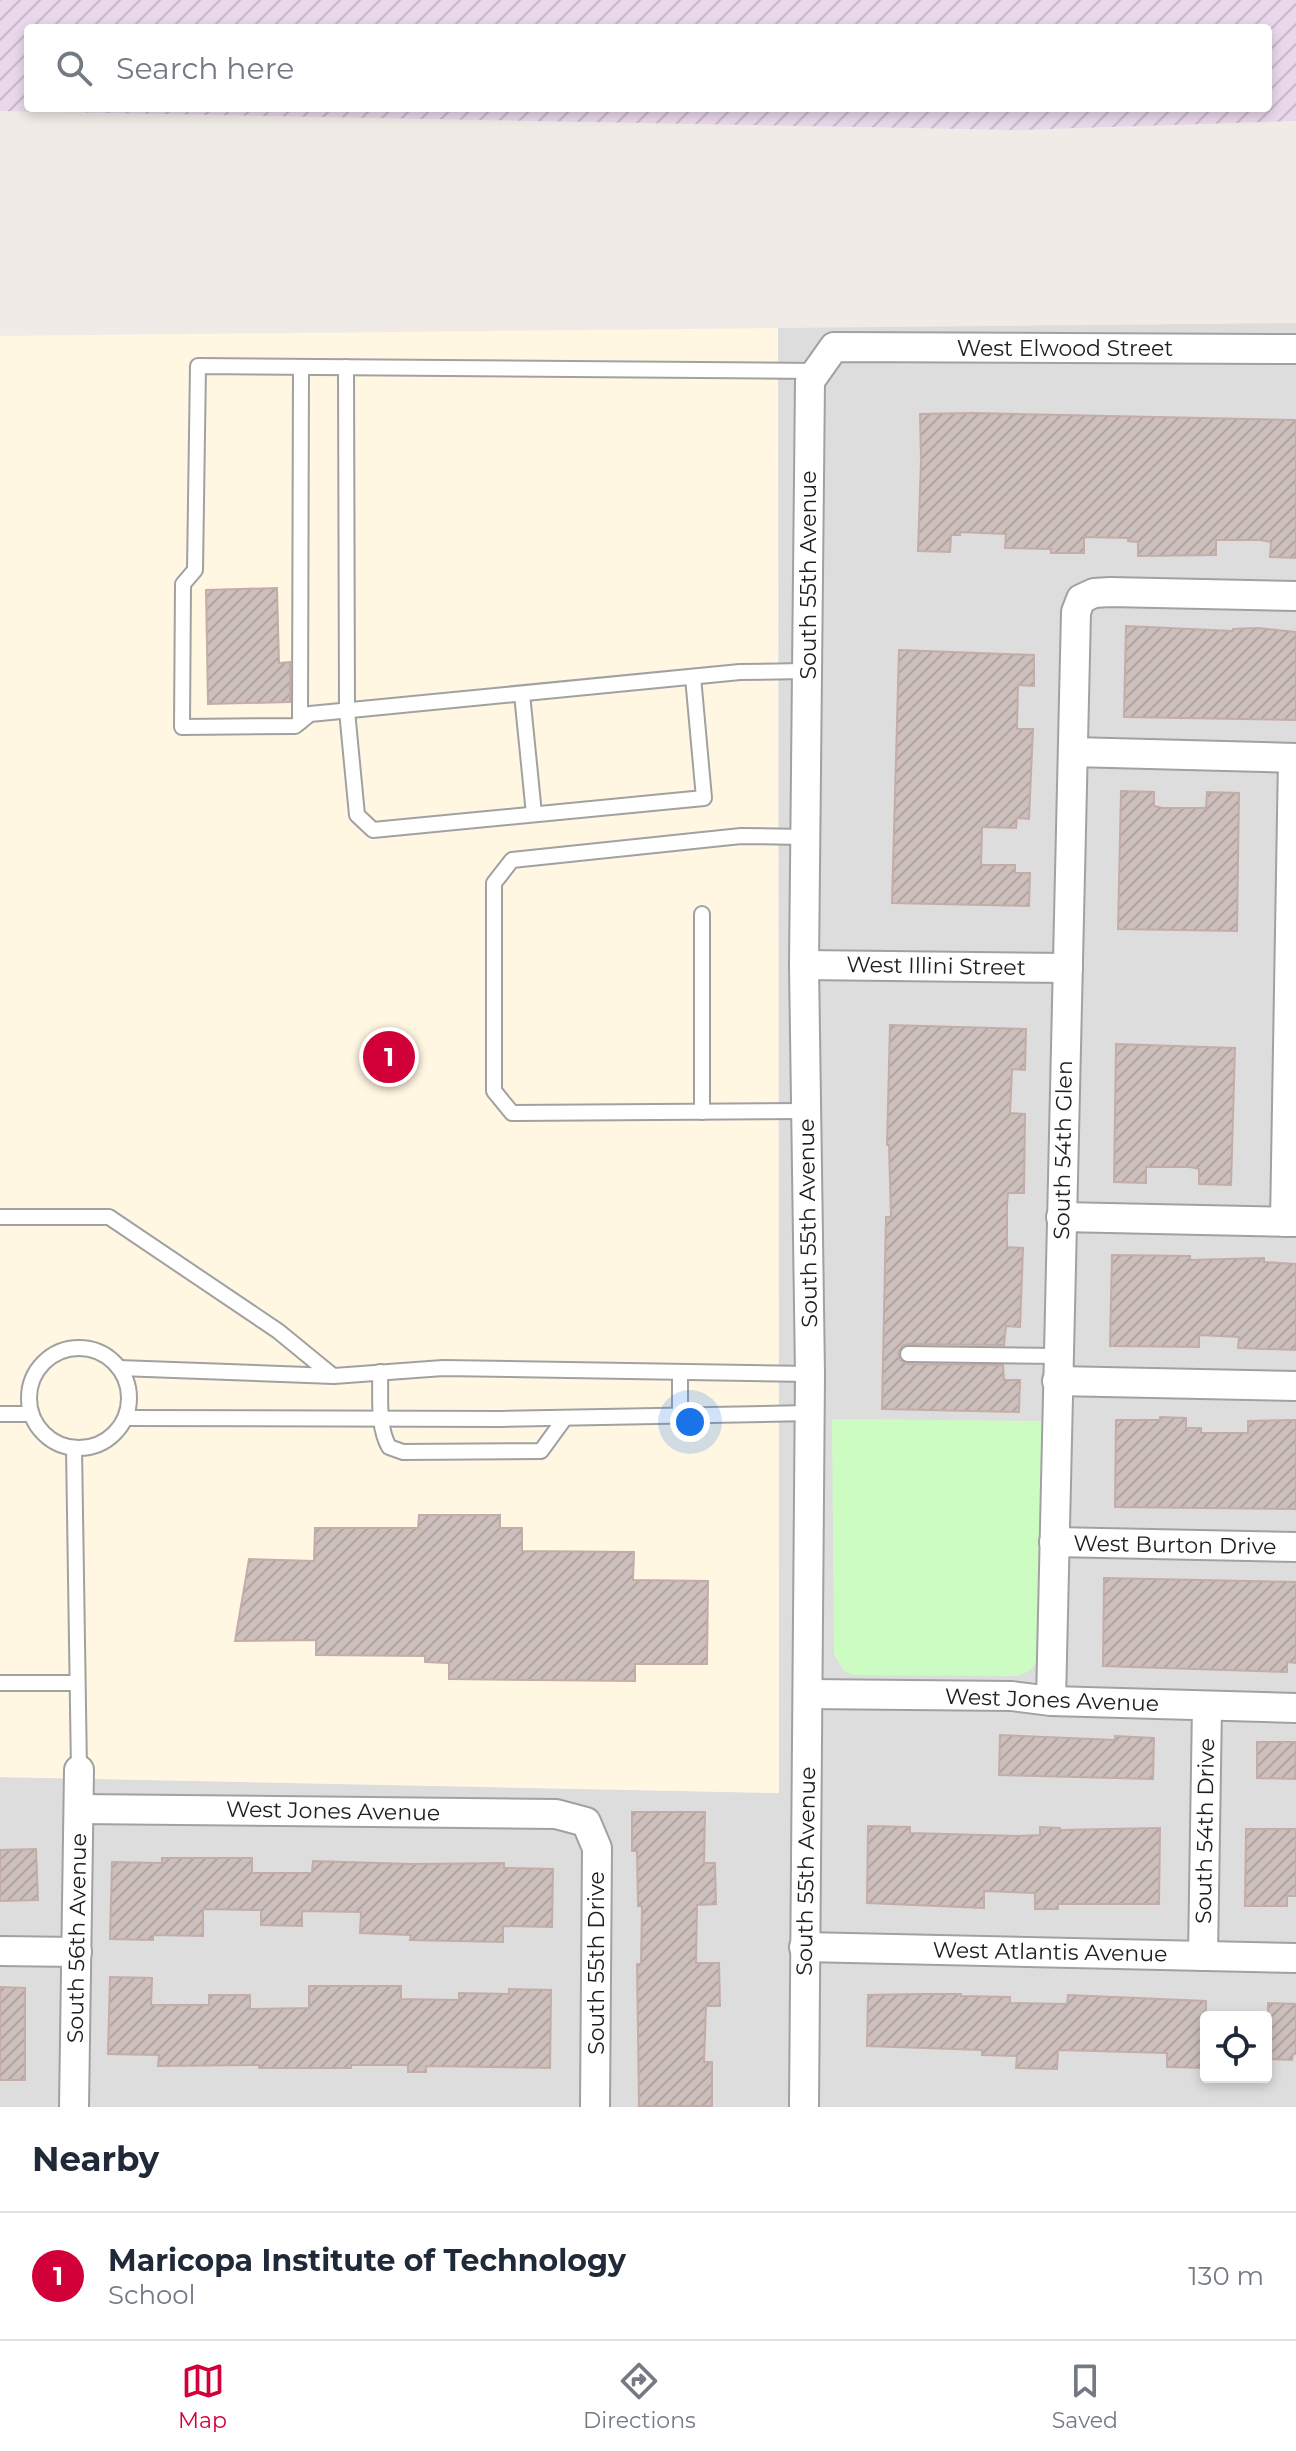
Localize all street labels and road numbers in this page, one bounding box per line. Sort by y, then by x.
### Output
street label: West Elwood Street [957,335,1173,362]
street label: South 55th Avenue [795,470,822,680]
street label: West Illini Street [846,951,1026,981]
street label: South 54th Glen [1048,1060,1078,1240]
street label: South 55th Avenue [793,1118,823,1328]
street label: West Burton Drive [1073,1530,1277,1560]
street label: West Jones Avenue [944,1683,1160,1717]
street label: South 54th Drive [1190,1738,1220,1924]
street label: South 55th Avenue [791,1766,821,1976]
street label: West Jones Avenue [226,1796,440,1826]
street label: South 56th Avenue [62,1833,92,2043]
street label: South 55th Drive [583,1871,610,2055]
street label: West Atlantis Avenue [932,1936,1168,1968]

